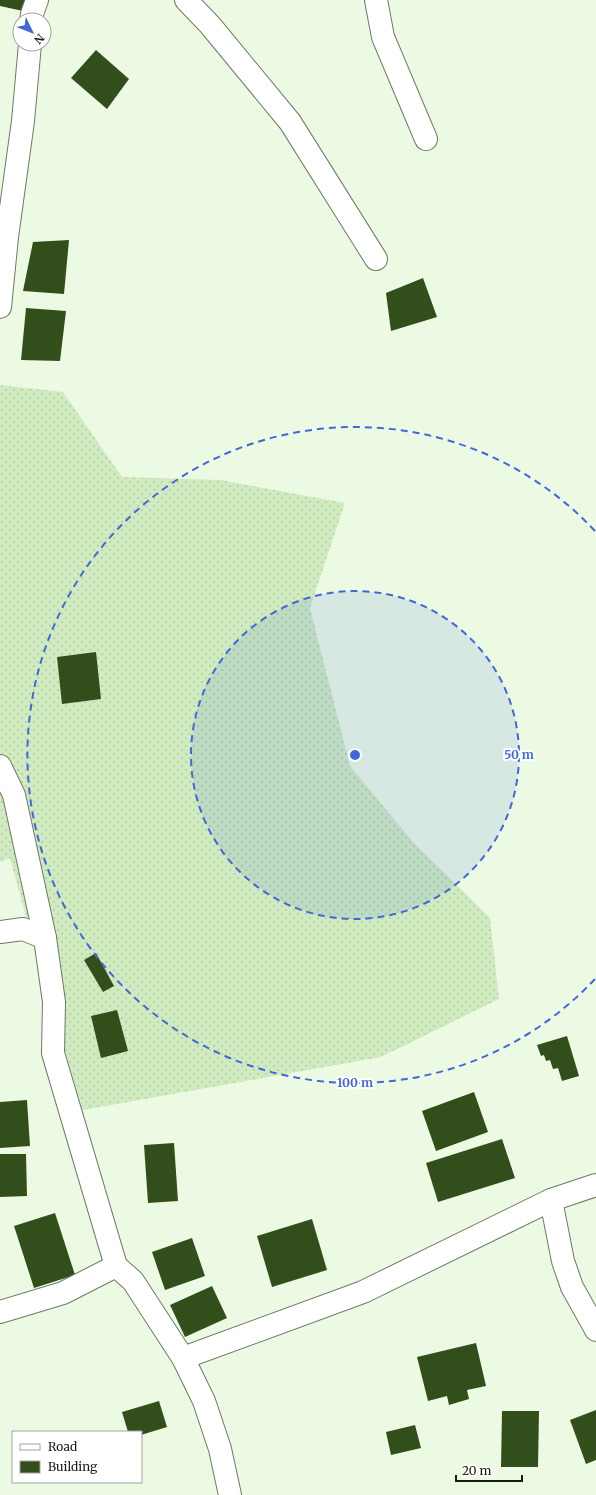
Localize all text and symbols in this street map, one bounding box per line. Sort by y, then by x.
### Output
north arrow [12,12,52,52]
text: N [31,31,47,47]
text: 50 m [504,747,534,762]
centre of rings [348,748,362,762]
text: 100 m [337,1075,373,1090]
legend [12,1431,142,1483]
text: Road [48,1439,77,1454]
scale bar [456,1457,522,1483]
text: Building [48,1459,98,1474]
text: 20 m [462,1463,491,1478]

